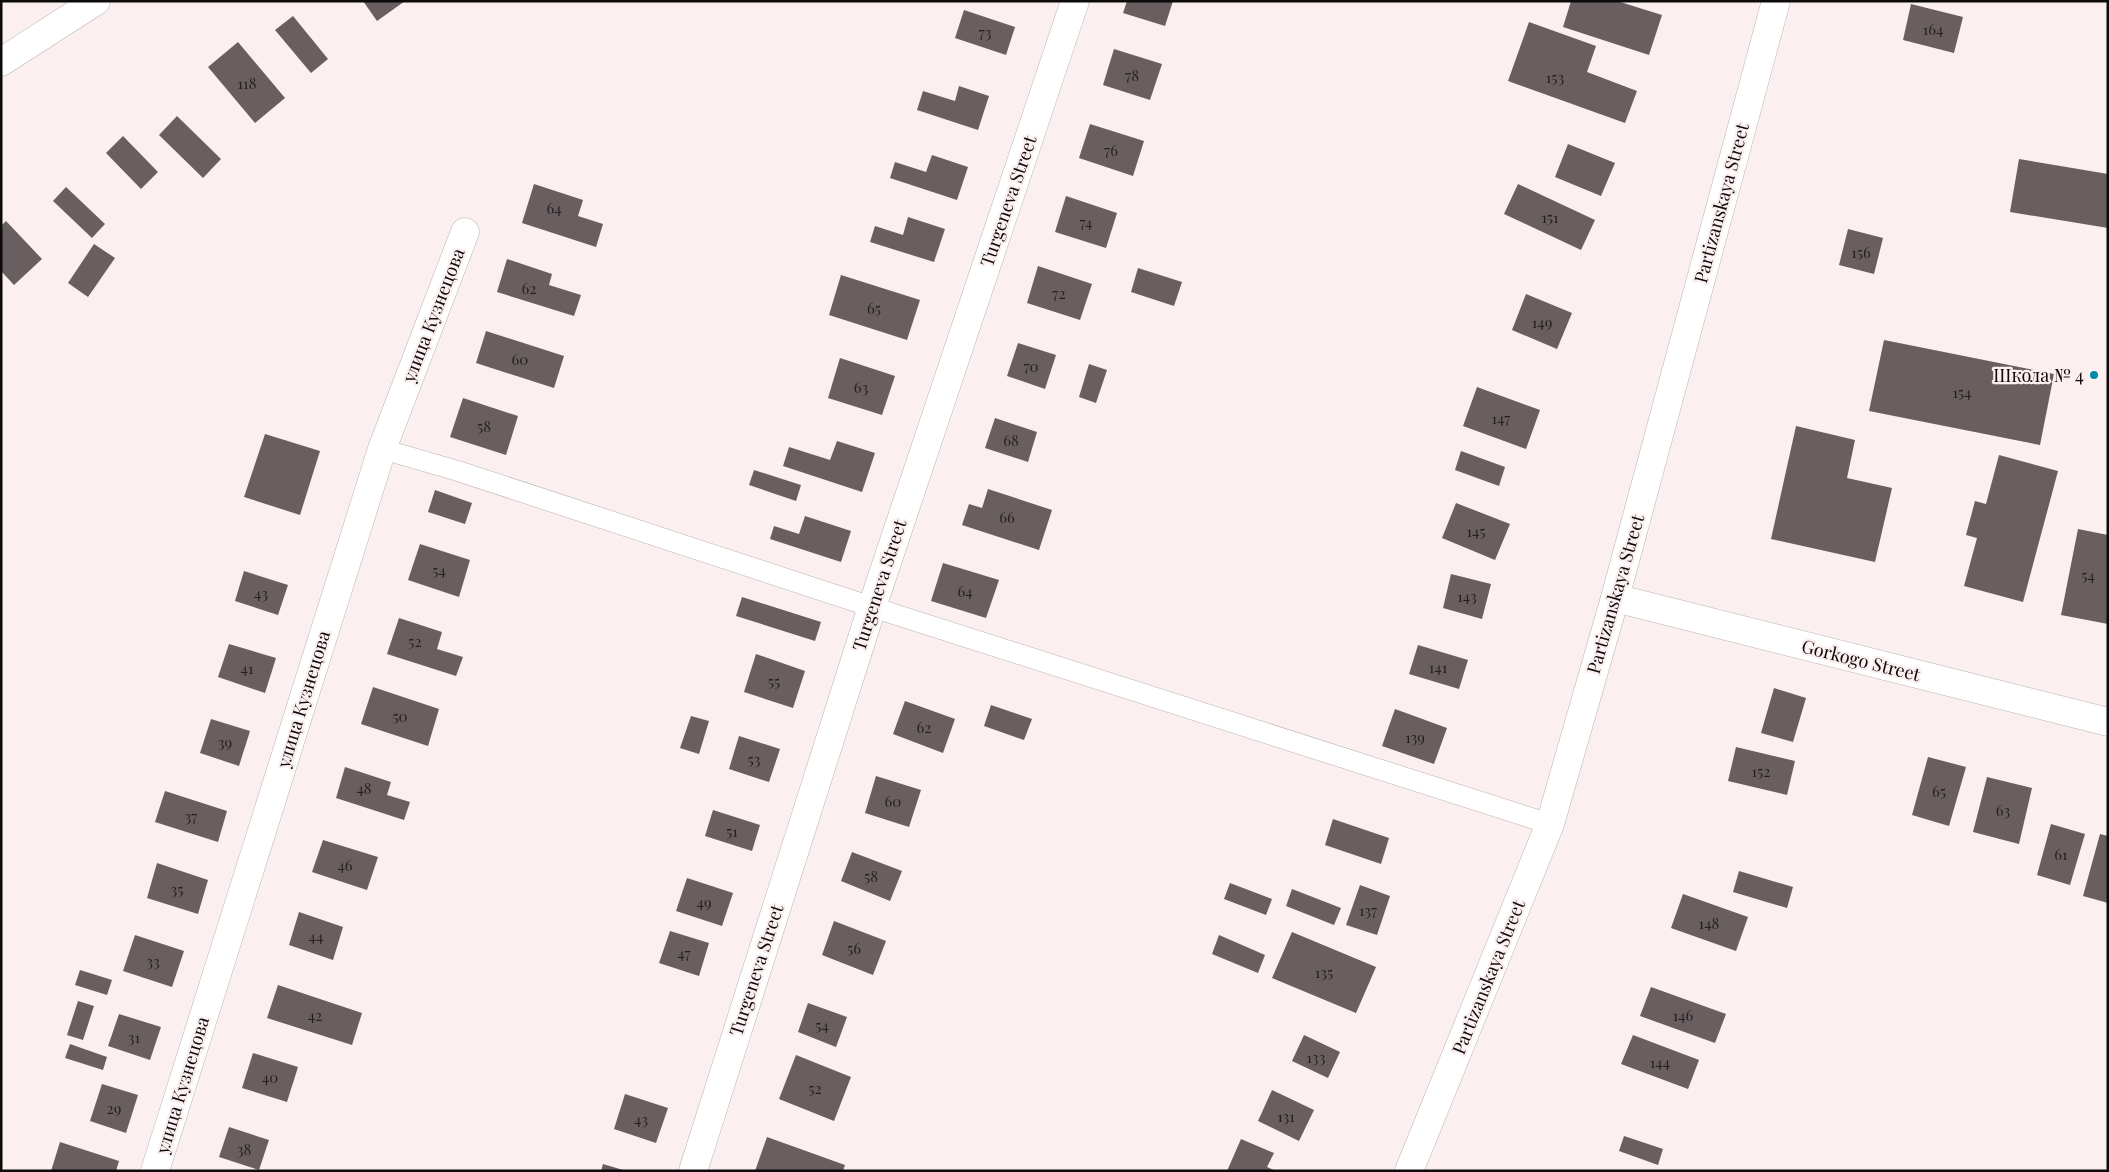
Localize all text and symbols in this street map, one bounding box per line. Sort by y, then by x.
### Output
house number: 164 [1923,19,1943,39]
house number: 73 [979,22,992,42]
house number: 78 [1125,65,1139,85]
house number: 153 [1546,67,1564,87]
house number: 118 [238,73,257,93]
street label: Partizanskaya Street [1688,120,1754,286]
street label: Turgeneva Street [974,132,1042,270]
house number: 76 [1104,140,1118,160]
house number: 64 [546,198,562,218]
house number: 151 [1541,207,1559,227]
house number: 74 [1080,212,1093,232]
house number: 156 [1851,242,1871,262]
street label: улица Кузнецова [396,244,470,386]
house number: 62 [522,278,536,298]
house number: 72 [1052,283,1066,303]
house number: 65 [867,298,881,318]
house number: 149 [1532,312,1552,332]
house number: 60 [512,349,528,369]
house number: 70 [1023,356,1039,376]
place label: Школа № 4 [1993,363,2084,387]
marker: Школа № 4 [2088,369,2100,381]
house number: 63 [854,377,868,397]
house number: 154 [1952,382,1972,402]
house number: 147 [1492,408,1510,428]
house number: 58 [477,416,491,436]
house number: 68 [1003,430,1019,450]
house number: 66 [999,507,1015,527]
street label: Partizanskaya Street [1581,511,1649,676]
street label: Turgeneva Street [846,516,912,654]
house number: 145 [1466,521,1486,541]
house number: 54 [432,560,446,580]
house number: 54 [2081,565,2095,585]
house number: 64 [957,581,973,601]
house number: 43 [254,583,268,603]
house number: 143 [1457,586,1477,606]
street label: улица Кузнецова [270,628,335,771]
house number: 52 [408,631,422,651]
street label: Gorkogo Street [1799,634,1923,686]
house number: 141 [1429,657,1448,677]
house number: 41 [241,658,254,678]
house number: 55 [768,671,780,691]
house number: 50 [392,706,408,726]
house number: 62 [917,717,931,737]
house number: 139 [1405,727,1425,747]
house number: 39 [218,732,232,752]
house number: 53 [748,749,761,769]
house number: 152 [1752,761,1770,781]
house number: 48 [356,778,372,798]
house number: 65 [1932,781,1946,801]
house number: 60 [885,791,901,811]
house number: 63 [1996,800,2010,820]
house number: 37 [185,806,197,826]
house number: 51 [726,821,738,841]
house number: 61 [2054,844,2068,864]
house number: 46 [337,855,353,875]
house number: 58 [864,866,878,886]
house number: 35 [171,879,184,899]
house number: 49 [696,892,712,912]
street label: Partizanskaya Street [1446,896,1530,1058]
house number: 137 [1359,900,1377,920]
street label: Turgeneva Street [723,901,789,1039]
house number: 148 [1699,913,1720,933]
house number: 44 [309,926,323,946]
house number: 56 [847,938,861,958]
house number: 47 [677,943,691,963]
house number: 33 [146,951,160,971]
house number: 135 [1315,962,1333,982]
house number: 42 [308,1005,322,1025]
house number: 146 [1673,1005,1694,1025]
street label: улица Кузнецова [149,1014,214,1157]
house number: 54 [815,1015,829,1035]
house number: 31 [128,1027,141,1047]
house number: 133 [1307,1047,1326,1067]
house number: 144 [1650,1052,1670,1072]
house number: 40 [262,1067,278,1087]
house number: 52 [808,1078,822,1098]
house number: 29 [107,1098,121,1118]
house number: 131 [1277,1106,1295,1126]
house number: 43 [634,1109,648,1129]
house number: 38 [237,1139,251,1159]

